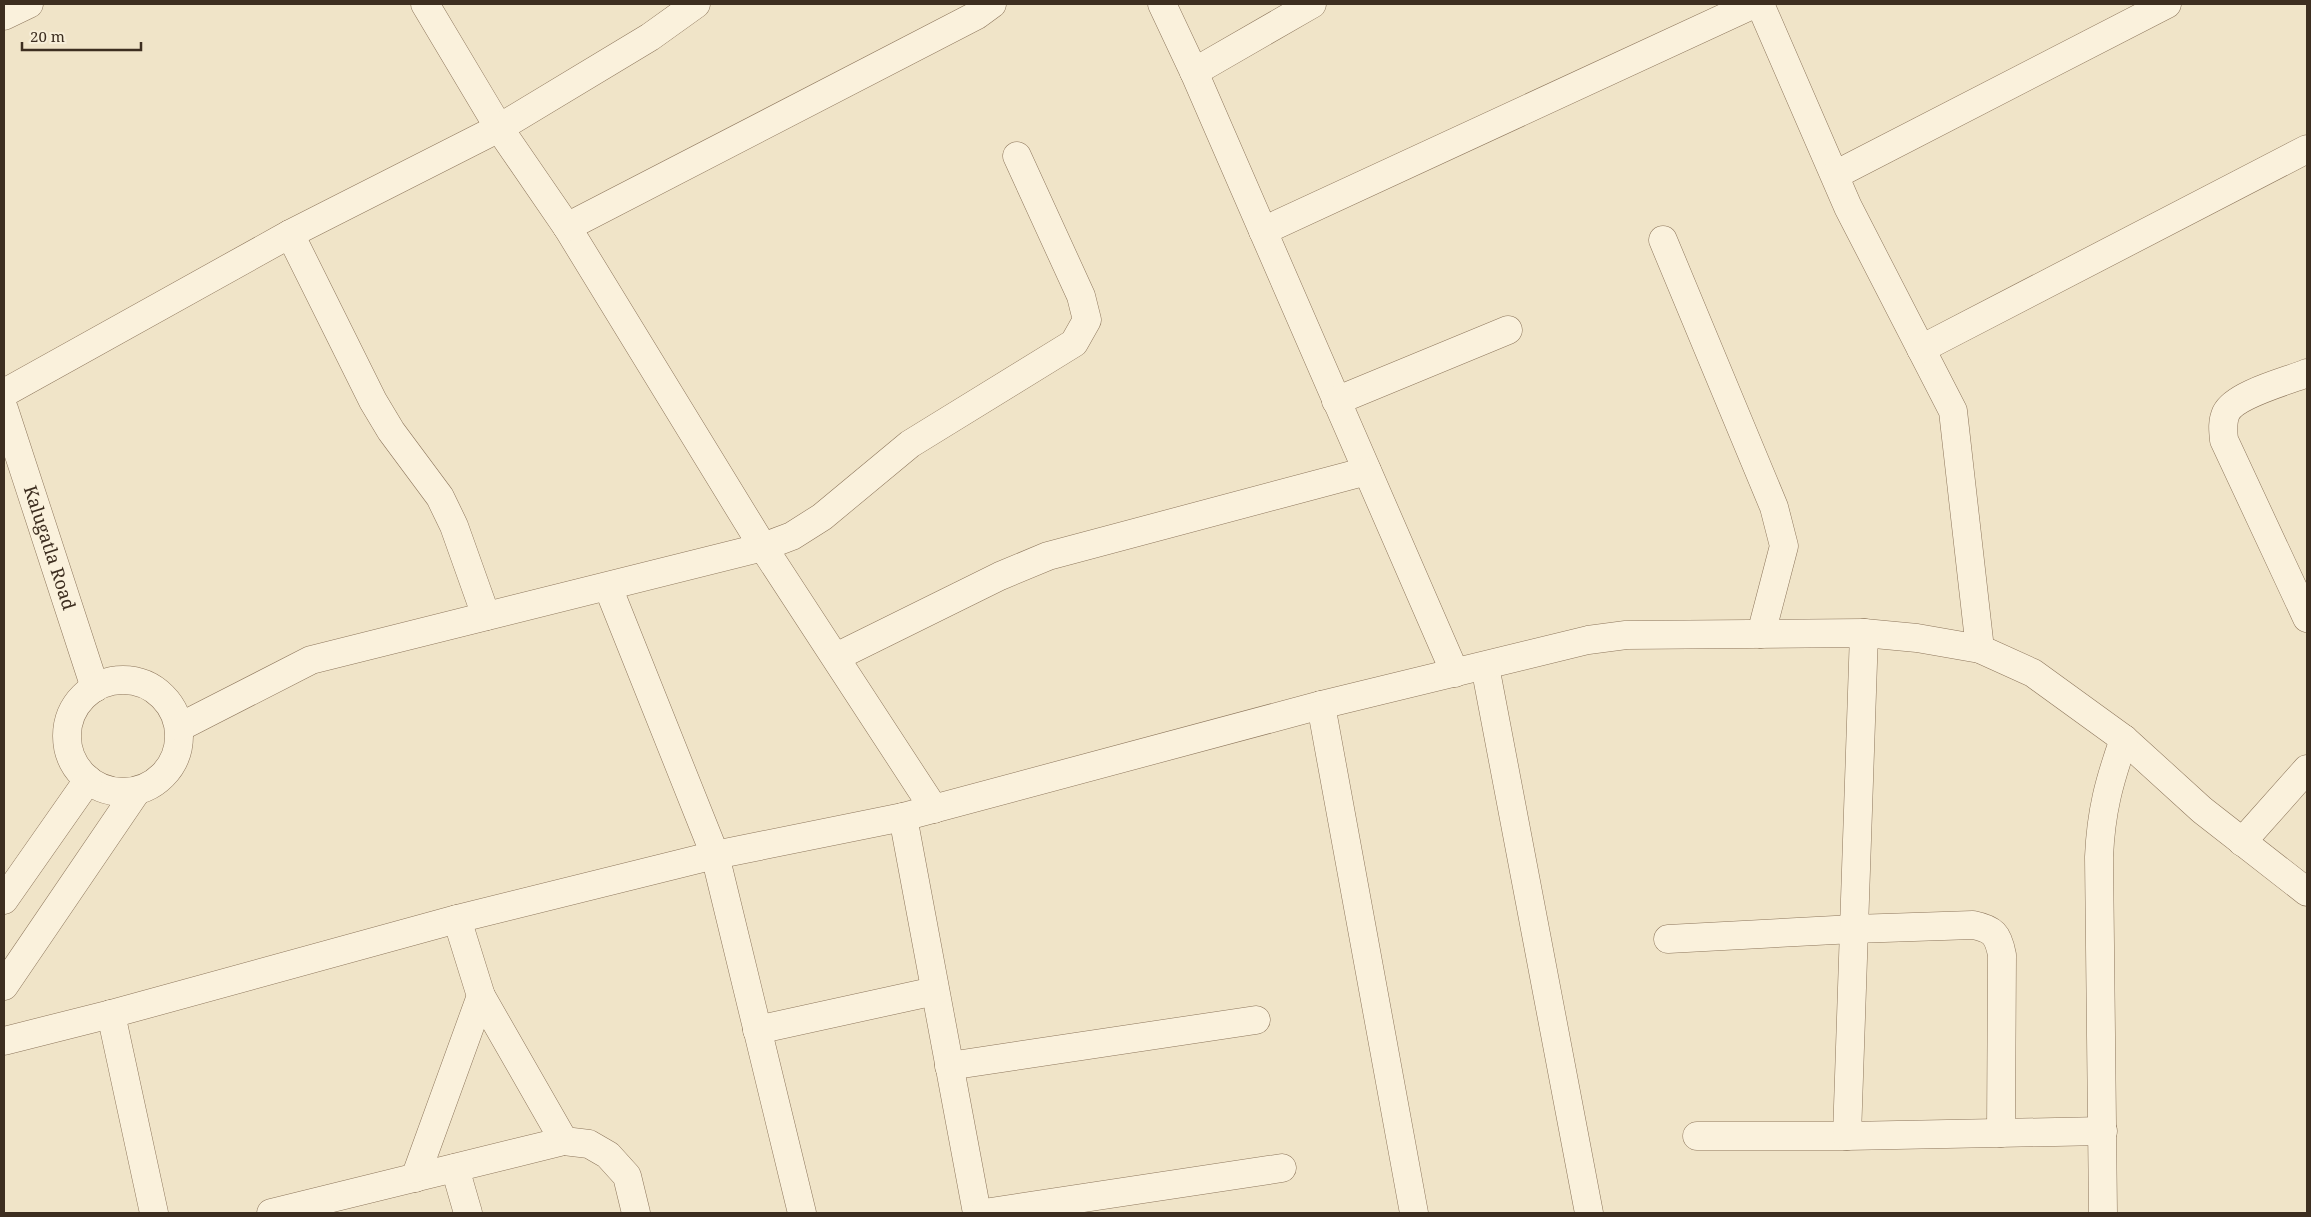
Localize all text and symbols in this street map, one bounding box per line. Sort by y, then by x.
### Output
scale bar [22,20,141,52]
text: 20 m [30,26,65,46]
street label: Kalugatla Road [19,482,82,613]

